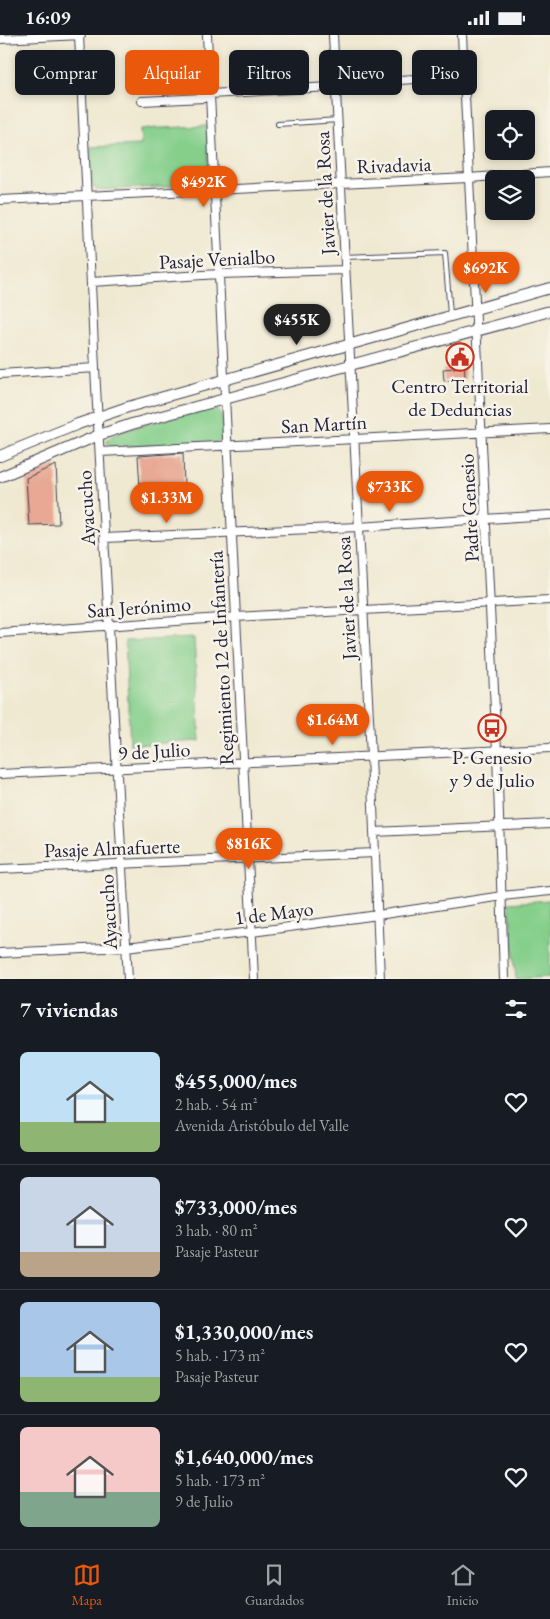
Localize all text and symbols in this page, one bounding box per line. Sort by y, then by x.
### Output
text: 16:09 [25,5,71,30]
chip: Comprar [15,50,115,95]
chip: Alquilar [125,50,219,95]
chip: Filtros [229,50,309,95]
chip: Nuevo [319,50,402,95]
chip: Piso [412,50,477,95]
map controls [485,110,535,220]
button: locate [485,110,535,160]
street label: Javier de la Rosa [309,130,341,258]
street label: Rivadavia [356,151,432,179]
pin: $492K [169,165,239,208]
button: layers [485,170,535,220]
text: $492K [182,171,226,192]
street label: Pasaje Venialbo [158,243,276,275]
pin: $692K [451,251,521,294]
text: $692K [464,257,508,278]
pin: $455K [262,303,332,346]
text: $455K [275,309,319,330]
public building icon: Centro Territorial de Deduncias [445,342,475,372]
place label: Centro Territorial de Deduncias [391,373,529,422]
street label: San Martín [280,409,368,439]
street label: Padre Genesio [453,453,485,563]
street label: Ayacucho [71,469,101,548]
pin: $733K [355,471,425,513]
text: $733K [368,476,412,497]
pin: $1.33M [126,481,208,524]
text: $1.33M [141,487,193,508]
street label: Javier de la Rosa [330,535,362,663]
street label: Regimiento 12 de Infantería [202,550,240,766]
street label: San Jerónimo [86,590,192,624]
pin: $1.64M [292,703,374,746]
text: $1.64M [307,709,359,730]
bus stop icon: P. Genesio y 9 de Julio [477,713,507,743]
street label: 9 de Julio [117,736,191,766]
place label: P. Genesio y 9 de Julio [449,744,535,793]
pin: $816K [214,827,284,870]
street label: Pasaje Almafuerte [43,833,181,863]
text: $816K [227,833,271,854]
street label: Ayacucho [93,873,123,952]
street label: 1 de Mayo [233,895,315,931]
icon: filters [502,995,530,1023]
text: 7 viviendas [20,996,118,1023]
text: $455,000/mes [175,1067,297,1094]
icon: home [60,1072,120,1132]
icon: heart [502,1088,530,1116]
text: 2 hab. · 54 m² [175,1094,257,1115]
text: Avenida Aristóbulo del Valle [175,1115,349,1136]
text: $733,000/mes [175,1193,297,1220]
icon: home [60,1197,120,1257]
icon: heart [502,1213,530,1241]
text: 3 hab. · 80 m² [175,1220,257,1241]
text: Pasaje Pasteur [175,1241,259,1262]
text: $1,330,000/mes [175,1318,313,1345]
icon: home [60,1322,120,1382]
icon: heart [502,1338,530,1366]
text: 5 hab. · 173 m² [175,1345,265,1366]
text: Pasaje Pasteur [175,1366,259,1387]
text: $1,640,000/mes [175,1443,313,1470]
icon: home [60,1447,120,1507]
icon: heart [502,1463,530,1491]
text: 5 hab. · 173 m² [175,1470,265,1491]
text: 9 de Julio [175,1491,233,1512]
tab: Mapa [71,1561,102,1609]
tab: Guardados [245,1561,304,1609]
tab: Inicio [447,1561,479,1609]

